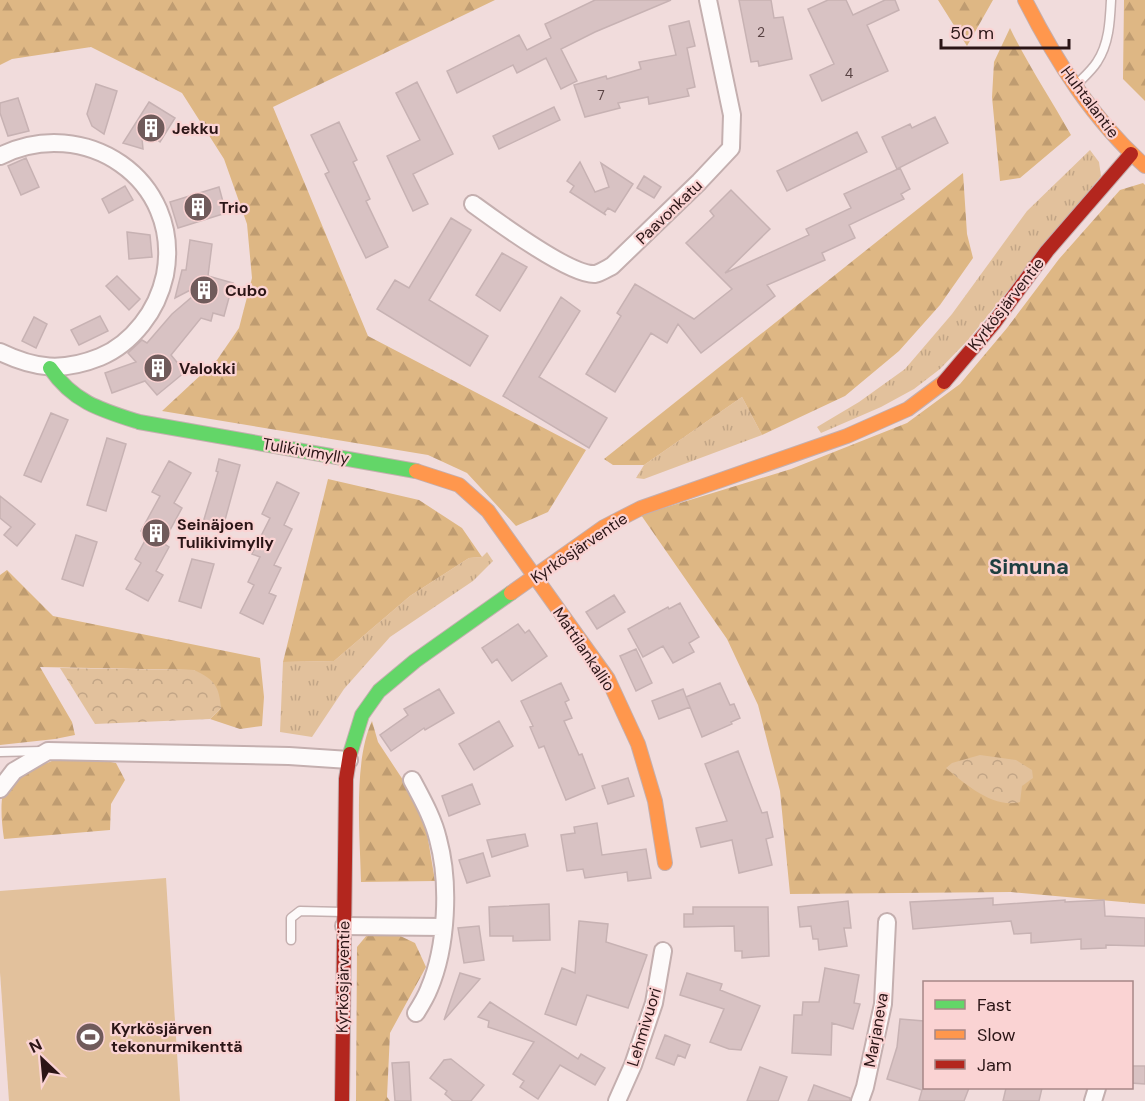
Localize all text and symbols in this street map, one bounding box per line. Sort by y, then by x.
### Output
scale bar [941,12,1068,50]
text: 50 m [950,21,994,45]
house number: 2 [757,23,765,41]
street label: Huhtalantie [1056,62,1124,142]
house number: 4 [845,64,854,82]
house number: 7 [597,86,605,104]
building icon: Jekku [135,112,167,144]
place label: Jekku [172,118,219,139]
street label: Paavonkatu [631,175,707,249]
building icon: Trio [182,191,214,223]
place label: Trio [219,197,249,218]
street label: Kyrkösjärventie [963,253,1049,355]
building icon: Cubo [188,274,220,306]
place label: Cubo [225,280,267,301]
building icon: Valokki [142,352,174,384]
place label: Valokki [179,358,236,379]
street label: Tulikivimylly [261,433,351,469]
street label: Kyrkösjärventie [527,508,631,588]
place label: Seinäjoen Tulikivimylly [177,514,274,553]
building icon: Seinäjoen Tulikivimylly [140,517,172,549]
district label: Simuna [989,552,1069,581]
street label: Mattilankallio [548,603,620,695]
street label: Kyrkösjärventie [332,921,354,1033]
legend [923,981,1133,1089]
street label: Lehmivuori [622,985,666,1069]
street label: Marjaneva [859,991,893,1069]
text: Fast [977,993,1012,1017]
place label: Kyrkösjärven tekonurmikenttä [111,1018,243,1057]
sports icon: Kyrkösjärven tekonurmikenttä [74,1021,106,1053]
text: Slow [977,1023,1016,1047]
north arrow [12,1029,72,1089]
text: N [26,1034,45,1058]
text: Jam [977,1053,1012,1077]

